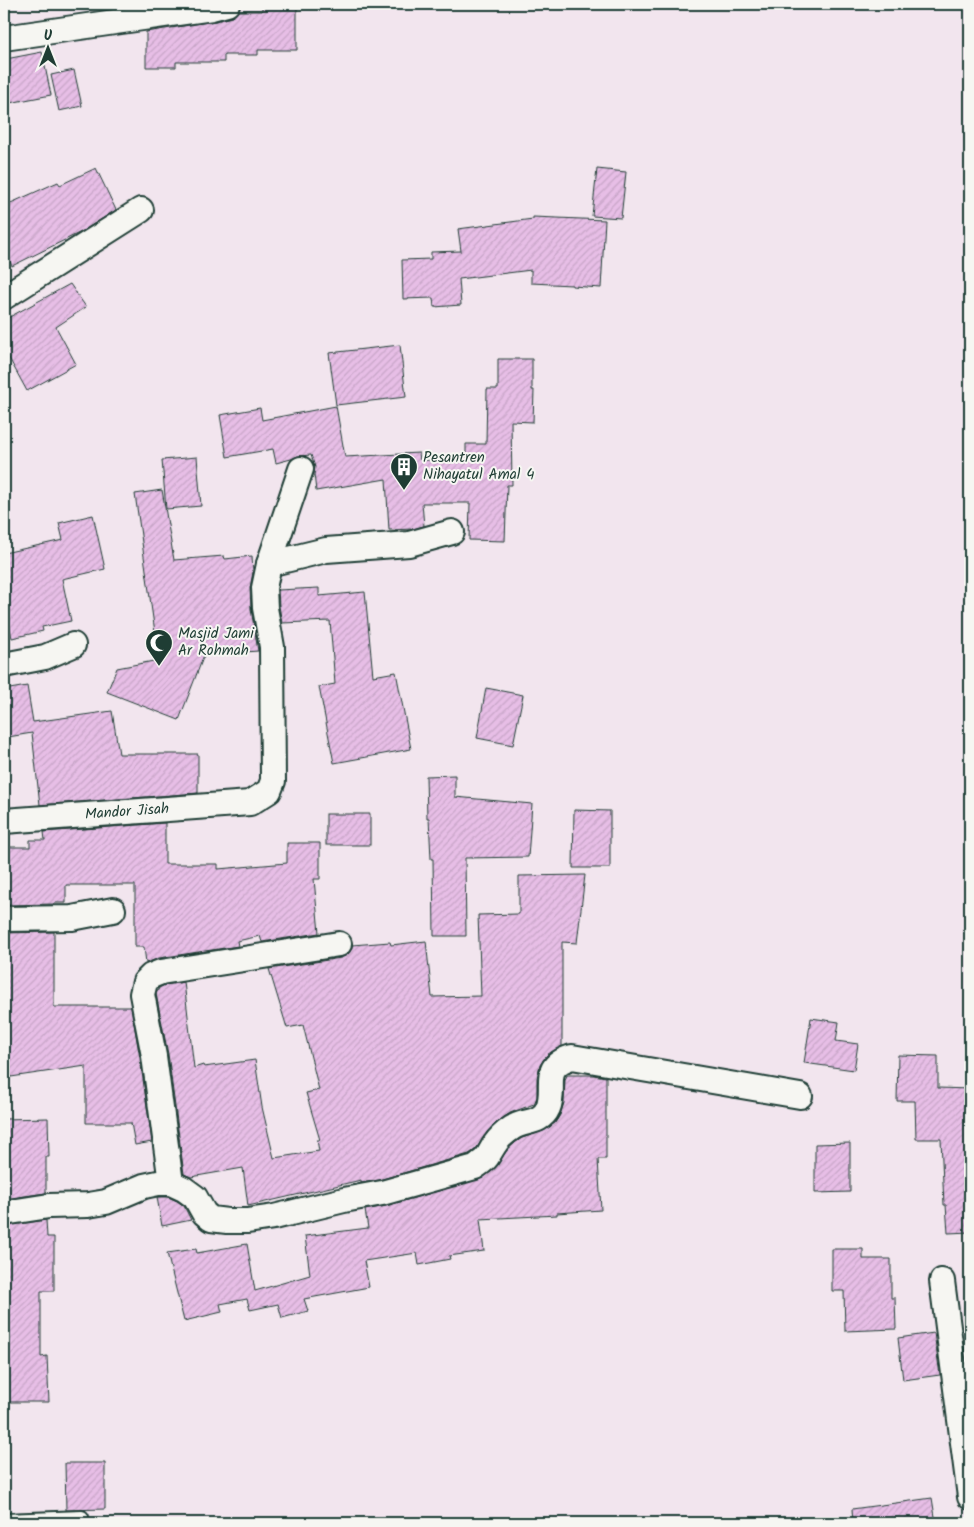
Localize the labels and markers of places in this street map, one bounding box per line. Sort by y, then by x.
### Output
place label: Pesantren Nihayatul Amal 4 [423,446,535,487]
building icon: Pesantren Nihayatul Amal 4 [389,452,419,491]
place label: Masjid Jami Ar Rohmah [178,622,255,663]
mosque icon: Masjid Jami Ar Rohmah [144,628,174,667]

